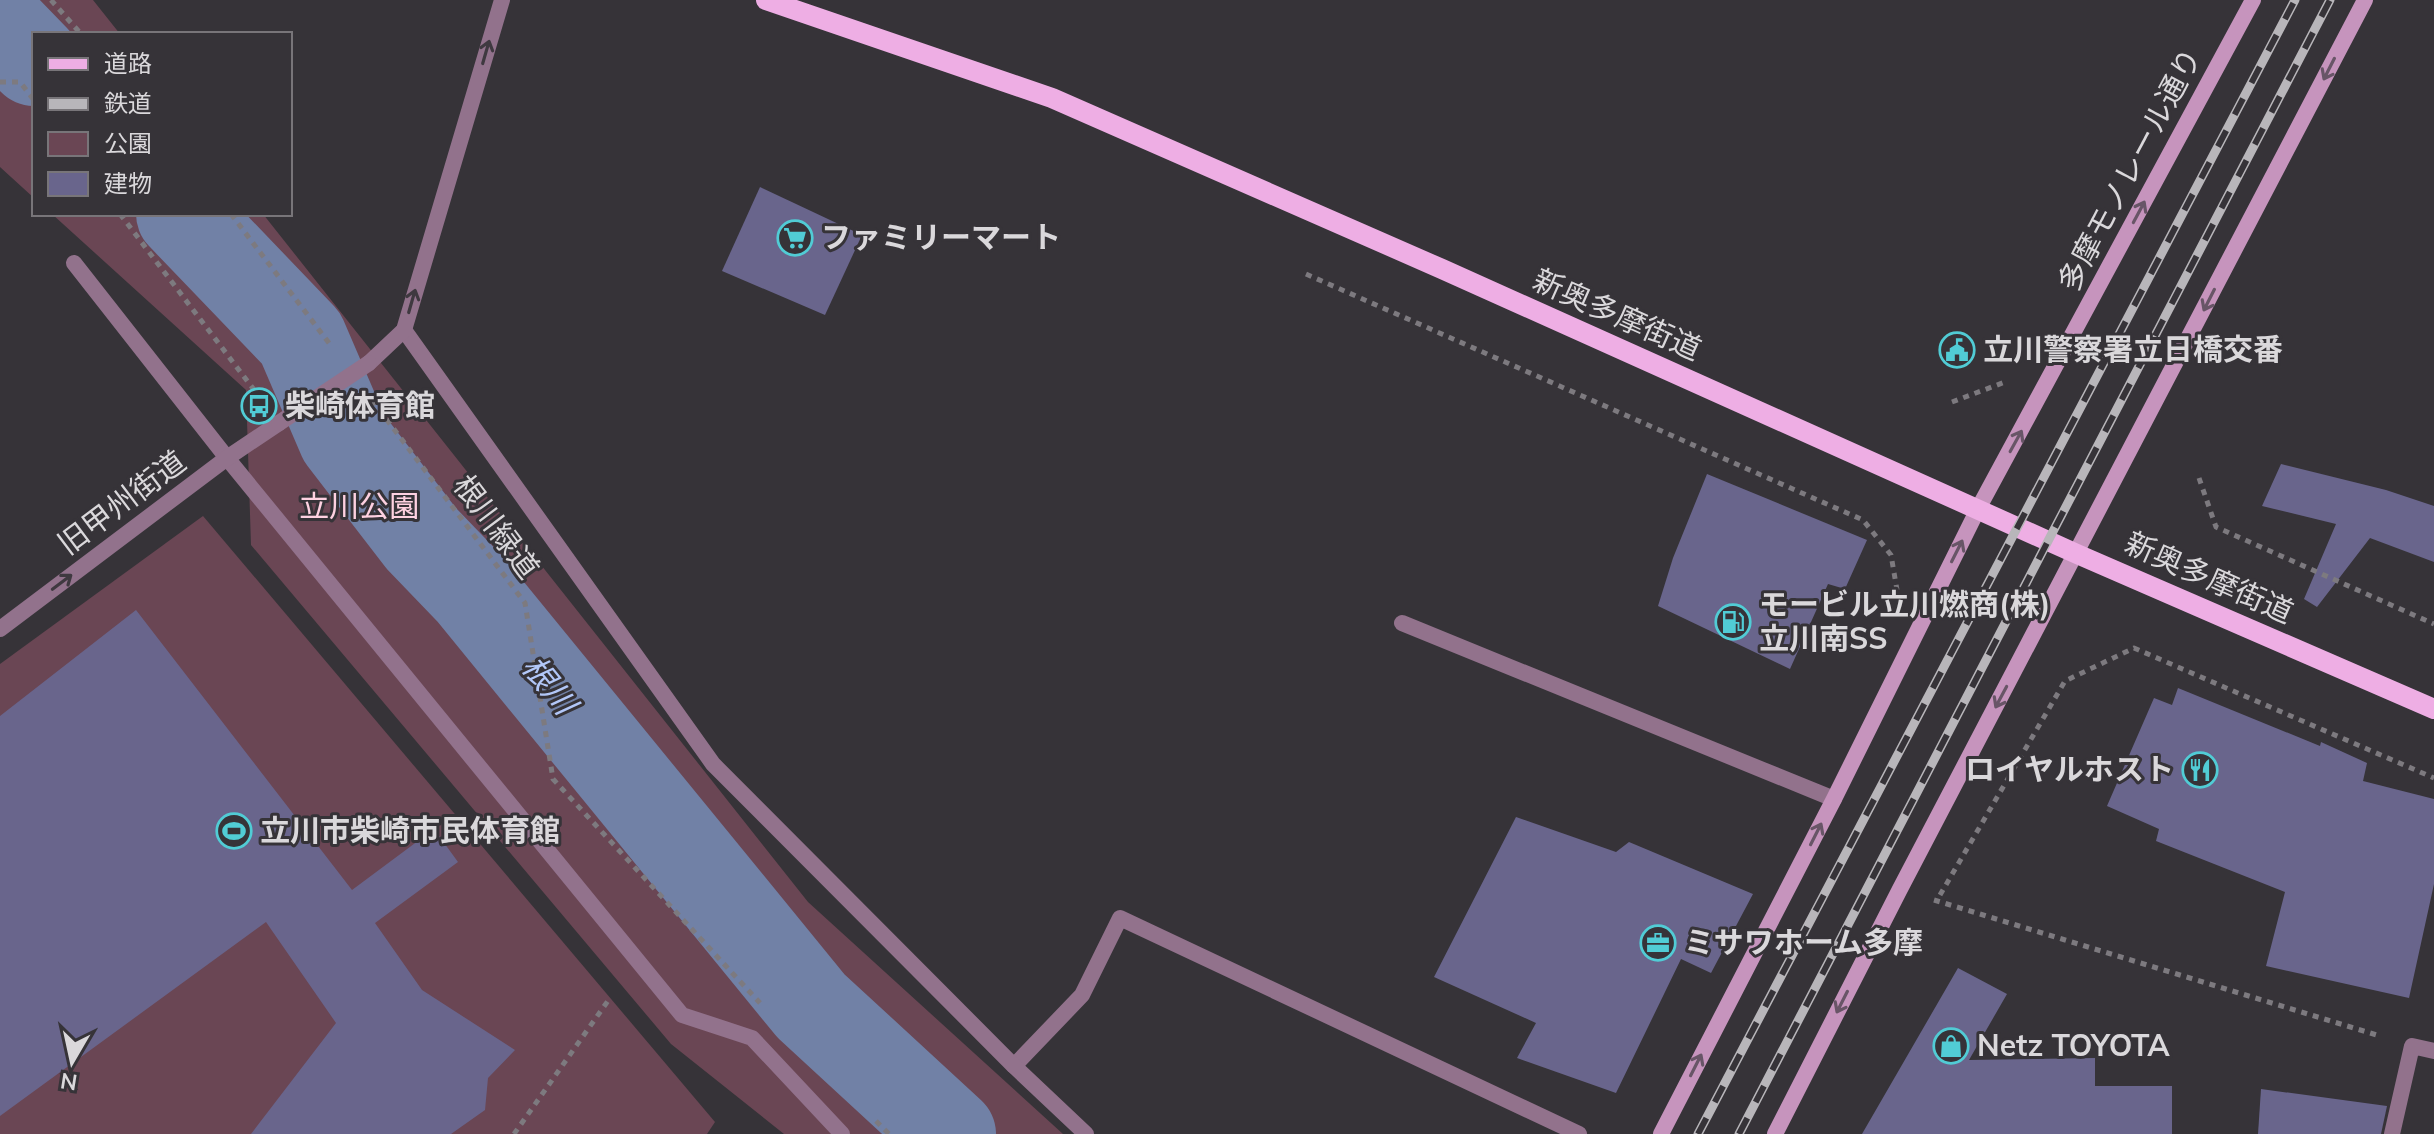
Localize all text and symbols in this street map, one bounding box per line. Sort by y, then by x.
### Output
legend [32,32,292,216]
one-way arrow [479,39,494,65]
street label: 多摩モノレール通り [2049,41,2209,298]
text: 道路 [104,48,152,78]
one-way arrow [2321,57,2336,81]
text: 鉄道 [104,88,152,118]
text: 公園 [104,128,152,158]
text: 建物 [104,168,152,198]
one-way arrow [2131,201,2147,224]
place label: ファミリーマート [821,218,1061,256]
supermarket icon: ファミリーマート [776,219,814,257]
street label: 新奥多摩街道 [1527,260,1707,368]
one-way arrow [2201,287,2216,311]
one-way arrow [405,289,420,315]
place label: 立川警察署立日橋交番 [1983,330,2283,368]
public building icon: 立川警察署立日橋交番 [1938,331,1976,369]
place label: 柴崎体育館 [285,386,435,424]
bus stop icon: 柴崎体育館 [240,387,278,425]
one-way arrow [2008,430,2024,453]
street label: 旧甲州街道 [50,442,193,563]
street label: 根川緑道 [446,467,548,586]
park label: 立川公園 [299,487,419,525]
street label: 新奥多摩街道 [2119,523,2299,631]
one-way arrow [1950,540,1966,564]
one-way arrow [51,574,73,591]
place label: モービル立川燃商(株) 立川南SS [1759,585,2050,657]
fuel station icon: モービル立川燃商(株) 立川南SS [1714,603,1752,641]
water label: 根川 [514,647,587,724]
one-way arrow [1993,684,2009,708]
place label: ロイヤルホスト [1965,750,2174,788]
restaurant icon: ロイヤルホスト [2181,751,2219,789]
place label: 立川市柴崎市民体育館 [260,811,560,849]
sports icon: 立川市柴崎市民体育館 [215,812,253,850]
one-way arrow [1808,822,1824,846]
place label: ミサワホーム多摩 [1684,923,1923,961]
office icon: ミサワホーム多摩 [1639,924,1677,962]
one-way arrow [1834,989,1850,1013]
north arrow [32,1022,112,1102]
place label: Netz TOYOTA [1977,1026,2170,1064]
shop icon: Netz TOYOTA [1932,1027,1970,1065]
one-way arrow [1689,1053,1705,1077]
text: N [58,1067,79,1097]

